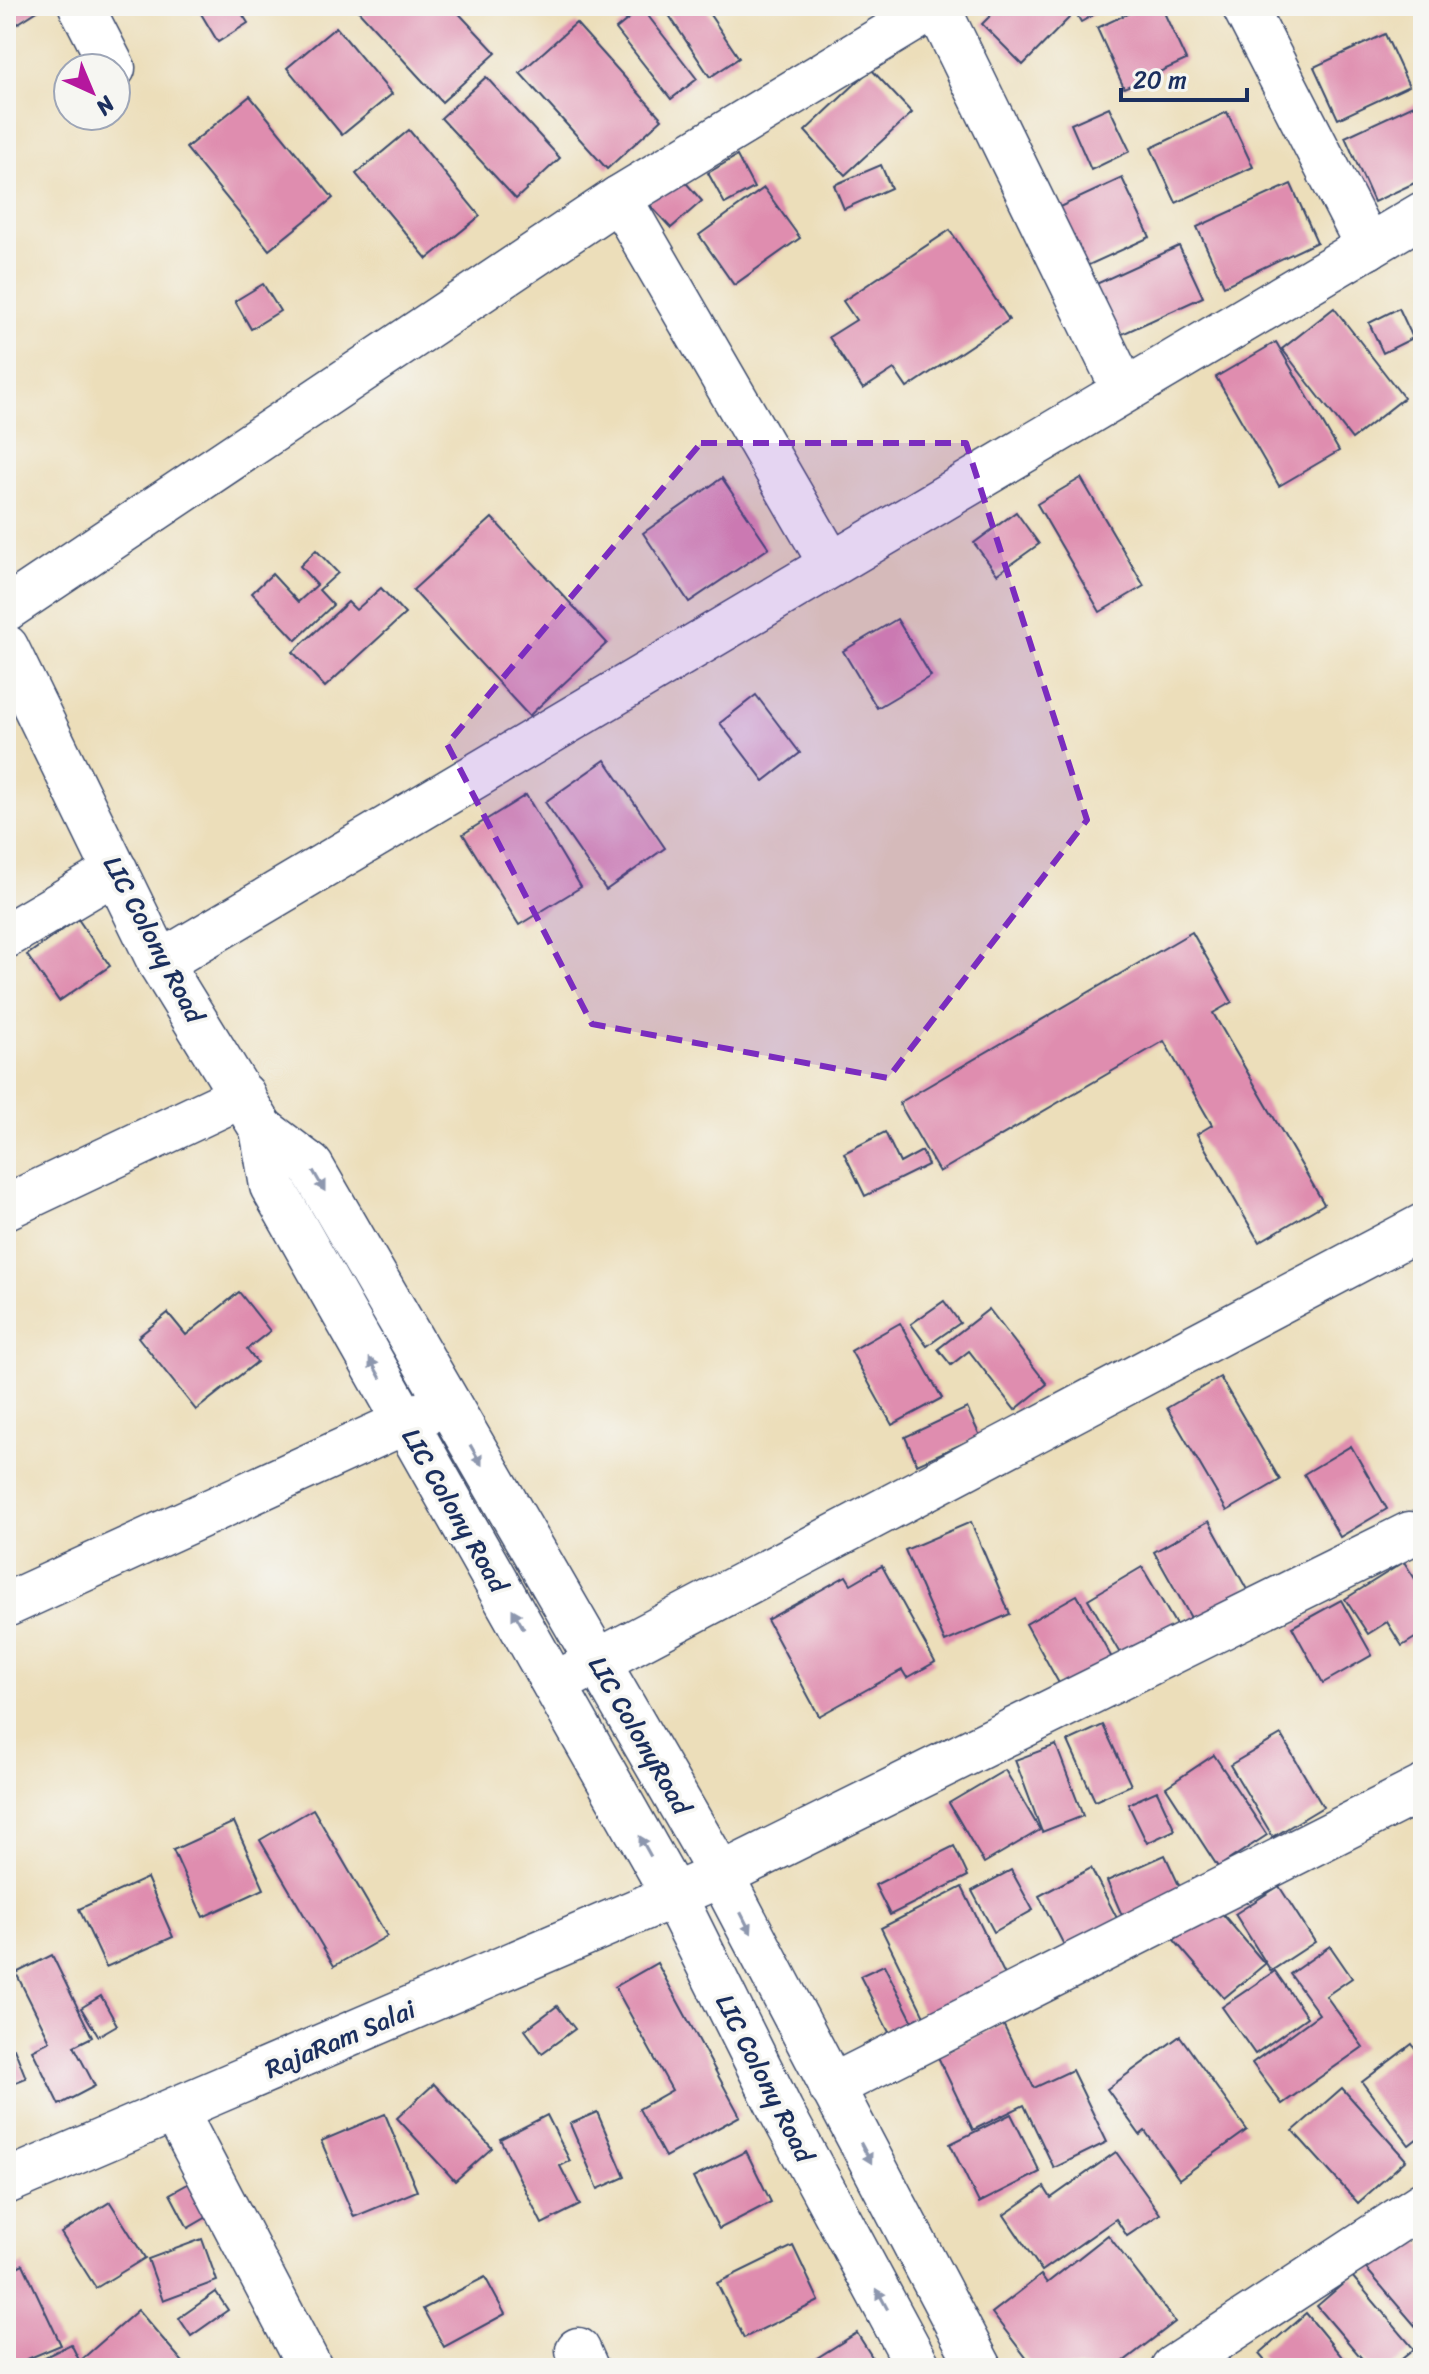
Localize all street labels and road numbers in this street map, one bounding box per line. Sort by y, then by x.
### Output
street label: LIC Colony Road [90,847,219,1033]
street label: LIC Colony Road [389,1419,522,1603]
street label: LIC ColonyRoad [576,1647,705,1825]
street label: RajaRam Salai [257,1986,424,2092]
street label: LIC Colony Road [703,1986,828,2173]

